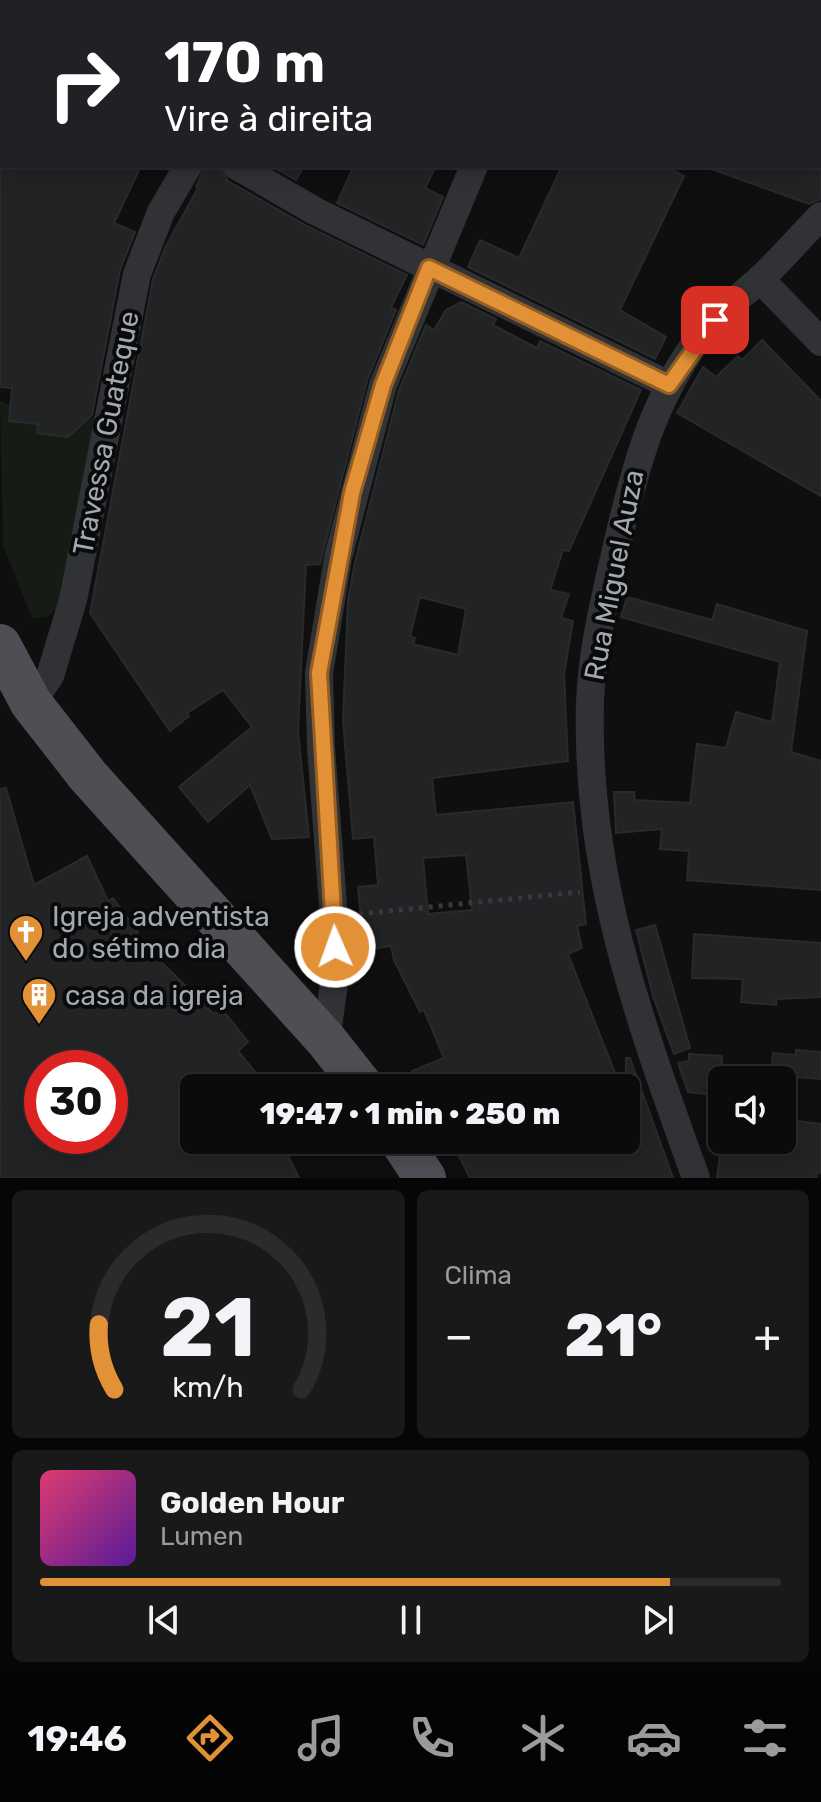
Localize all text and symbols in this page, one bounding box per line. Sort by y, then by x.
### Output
text: 170 m [164,30,325,96]
icon: right [32,32,136,136]
text: Vire à direita [164,97,373,140]
pin [681,286,749,354]
icon: arrive [693,298,737,342]
street label: Travessa Guateque [66,308,146,558]
street label: Rua Miguel Auza [577,467,651,683]
place label: Igreja adventista do sétimo dia [52,900,270,965]
position arrow [293,905,377,989]
church icon: Igreja adventista do sétimo dia [7,913,45,963]
building icon: casa da igreja [20,976,58,1026]
place label: casa da igreja [65,979,244,1012]
speed limit sign: 30 [24,1050,128,1154]
map controls [708,1066,796,1154]
button: sound [708,1066,796,1154]
text: 19:47 · 1 min · 250 m [260,1096,560,1132]
text: Clima [445,1260,512,1291]
text: 21 [161,1278,256,1377]
text: 21° [565,1300,662,1371]
text: − [445,1310,473,1362]
text: + [754,1310,781,1362]
text: km/h [173,1370,244,1404]
text: Golden Hour [160,1485,344,1521]
text: Lumen [160,1521,243,1552]
icon: previous [142,1598,186,1642]
icon: pause [389,1598,433,1642]
icon: next [636,1598,680,1642]
icon: directions [182,1710,238,1766]
icon: music [293,1710,349,1766]
icon: phone [404,1710,460,1766]
icon: climate [515,1710,571,1766]
icon: car [626,1710,682,1766]
icon: filters [737,1710,793,1766]
text: 19:46 [28,1717,127,1760]

